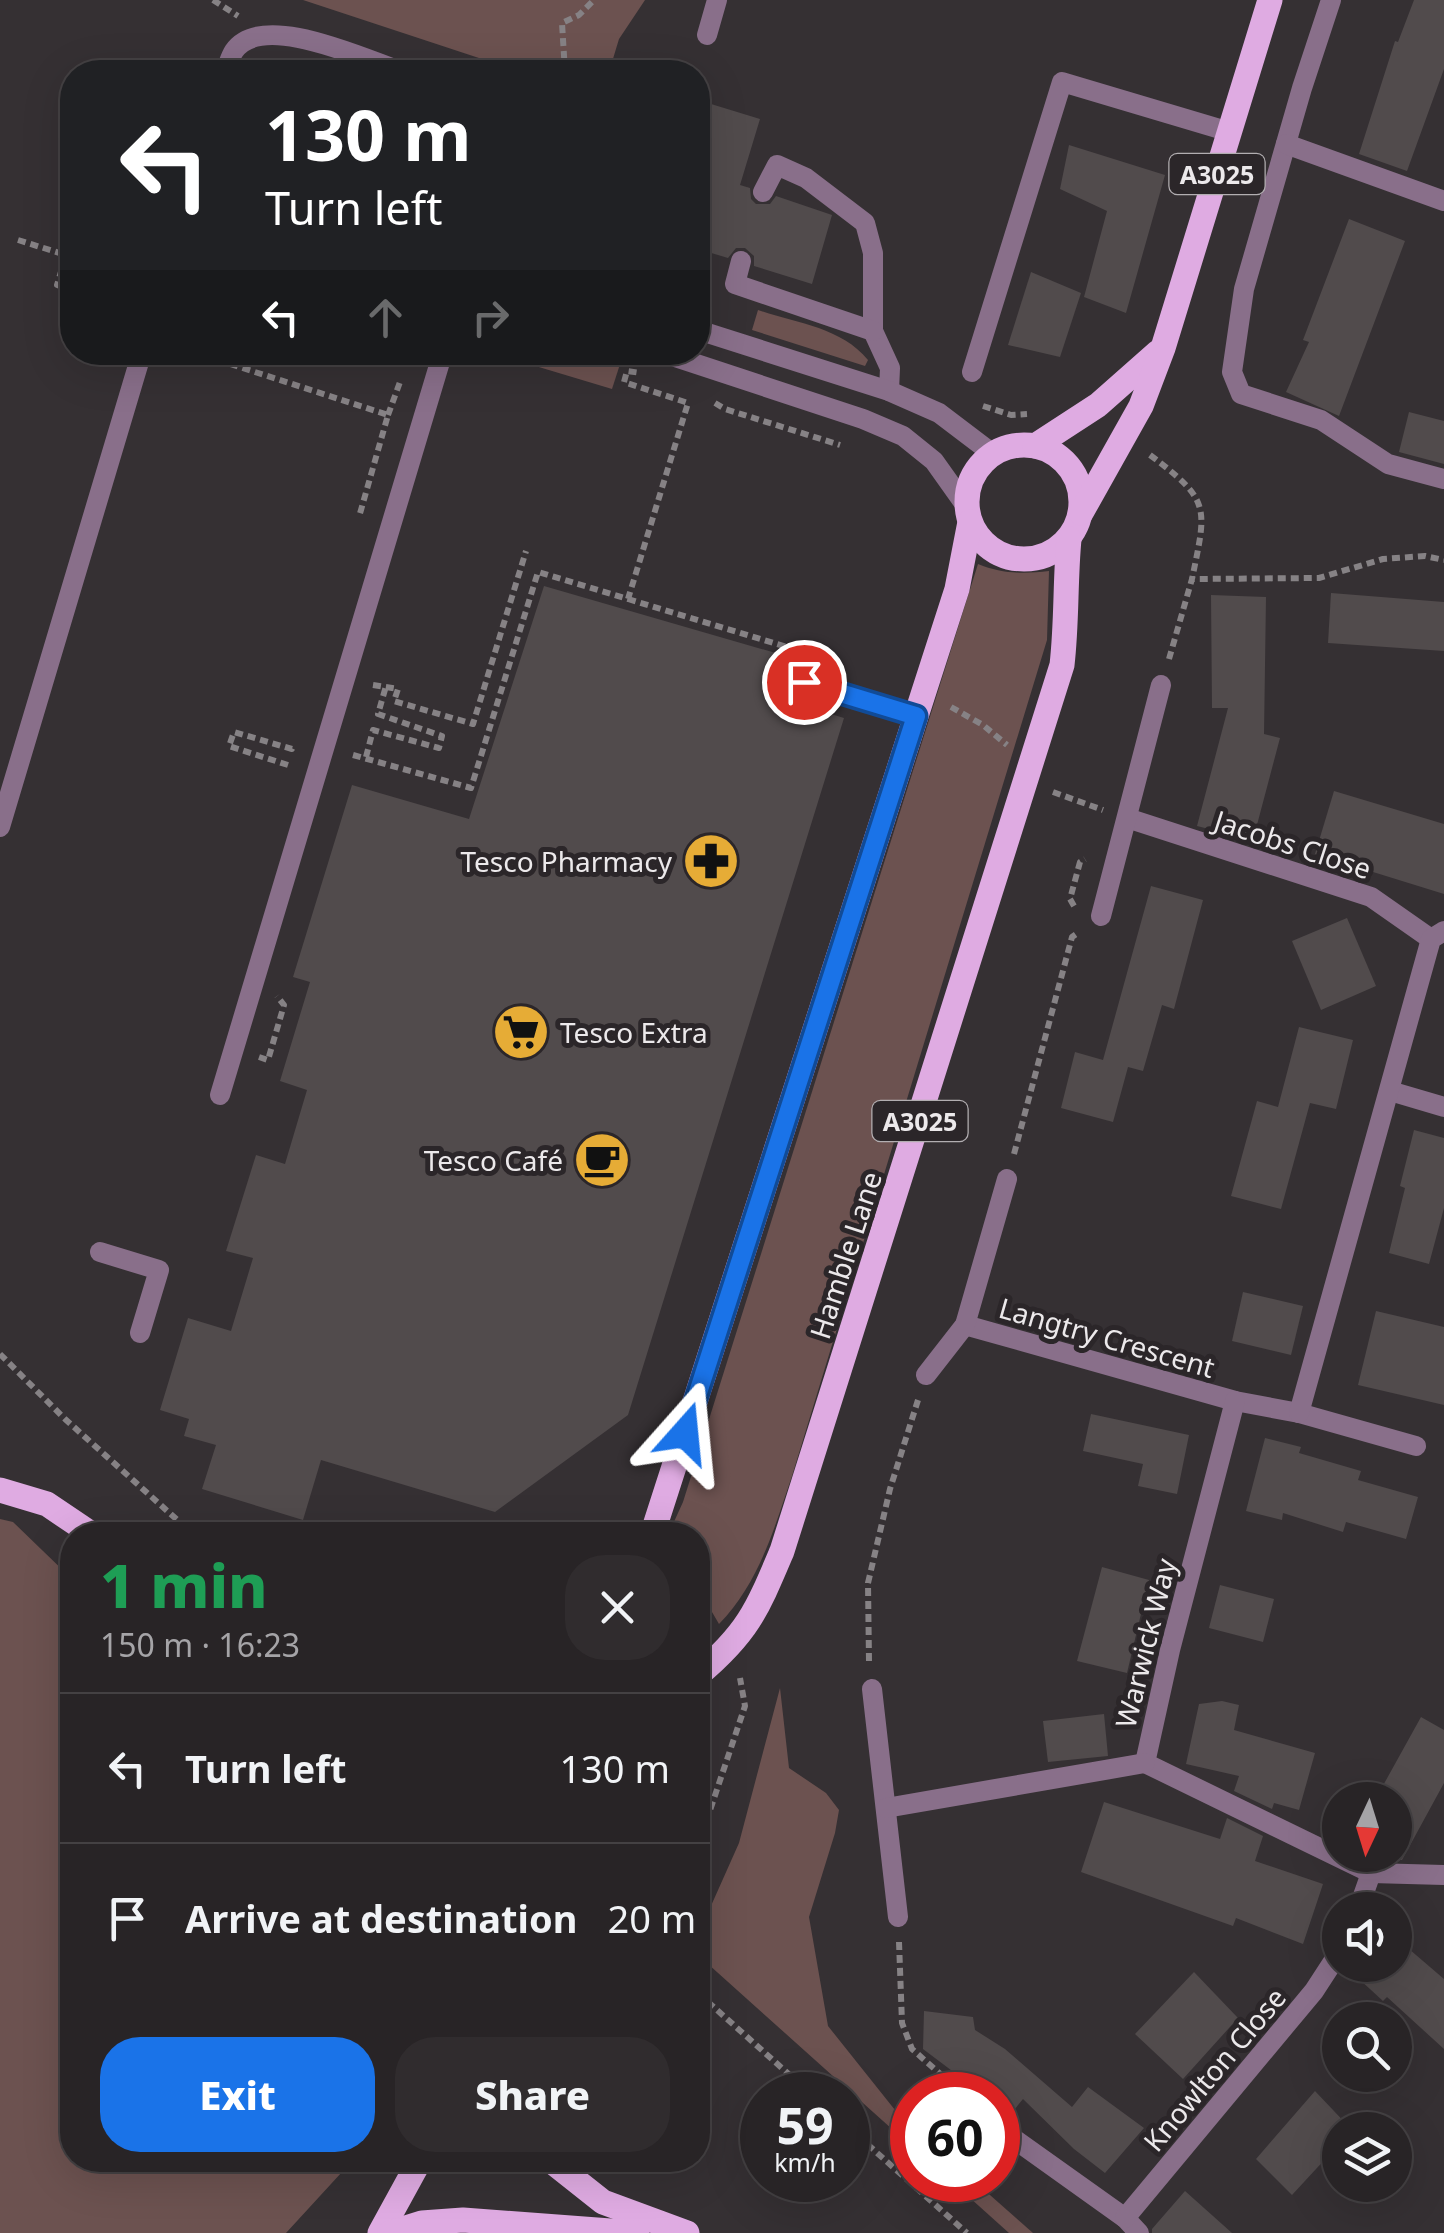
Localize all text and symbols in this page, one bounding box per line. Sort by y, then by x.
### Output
text: 130 m [265,86,472,182]
icon: left [100,100,230,230]
road number: A3025 [1170,154,1264,194]
text: Turn left [265,177,442,238]
icon: left [253,290,308,345]
icon: ahead [358,290,413,345]
icon: right [463,290,518,345]
pin [762,640,847,725]
icon: arrive [777,655,832,710]
street label: Jacobs Close [1207,800,1376,887]
pharmacy icon: Tesco Pharmacy [681,831,741,891]
place label: Tesco Pharmacy [460,842,673,880]
supermarket icon: Tesco Extra [491,1002,551,1062]
place label: Tesco Extra [560,1013,708,1051]
road number: A3025 [872,1101,968,1141]
cafe icon: Tesco Café [572,1130,632,1190]
place label: Tesco Café [424,1141,563,1179]
street label: Hamble Lane [800,1167,890,1343]
street label: Langtry Crescent [995,1288,1219,1386]
position arrow [633,1381,737,1485]
text: 1 min [100,1544,268,1626]
street label: Warwick Way [1106,1554,1185,1732]
button: close [565,1555,670,1660]
text: 150 m · 16:23 [100,1623,300,1666]
icon: left [100,1741,155,1796]
text: Turn left [185,1742,347,1794]
text: 130 m [559,1742,670,1794]
north arrow [1322,1782,1412,1872]
map controls [1322,1782,1412,2202]
icon: arrive [100,1891,155,1946]
text: Arrive at destination [185,1892,577,1944]
text: 20 m [607,1892,696,1944]
button: sound [1322,1892,1412,1982]
street label: Knowlton Close [1134,1979,1294,2159]
button: search [1322,2002,1412,2092]
button: Exit [100,2037,375,2152]
button: Share [395,2037,670,2152]
speed limit sign: 60 [890,2072,1020,2202]
text: 59 [776,2091,834,2159]
button: layers [1322,2112,1412,2202]
text: km/h [774,2145,836,2179]

